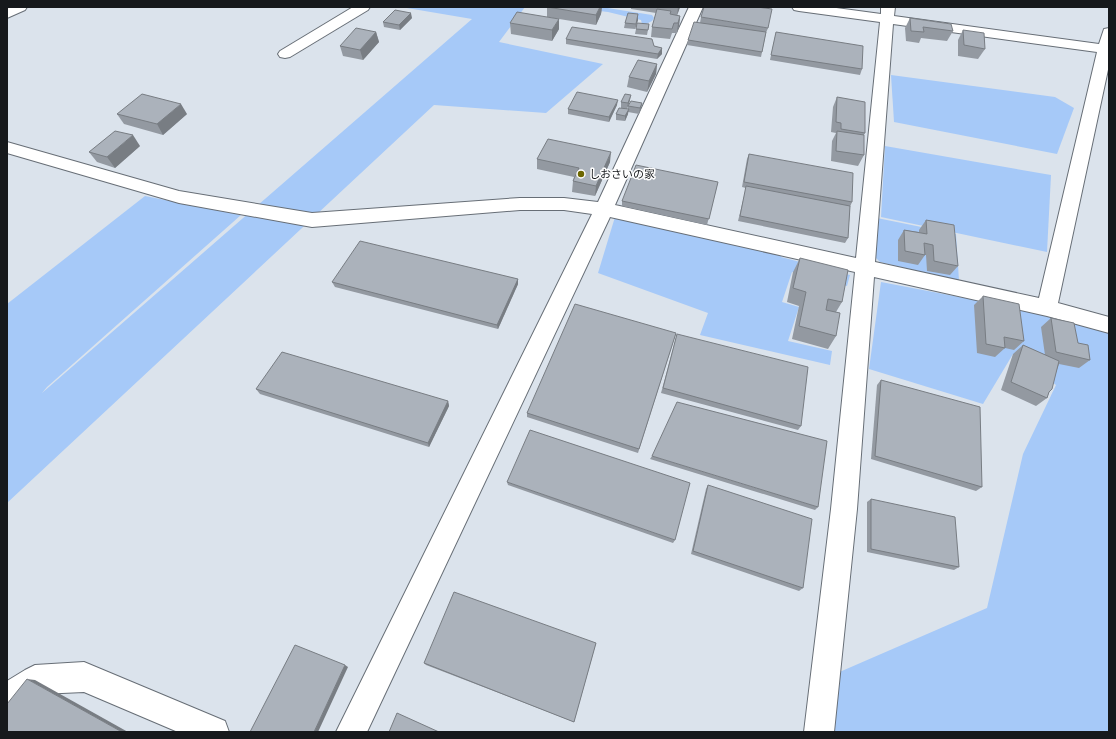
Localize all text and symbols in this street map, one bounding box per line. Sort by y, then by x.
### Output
place label: しおさいの家 [589,167,655,181]
marker: しおさいの家 [576,169,586,179]

